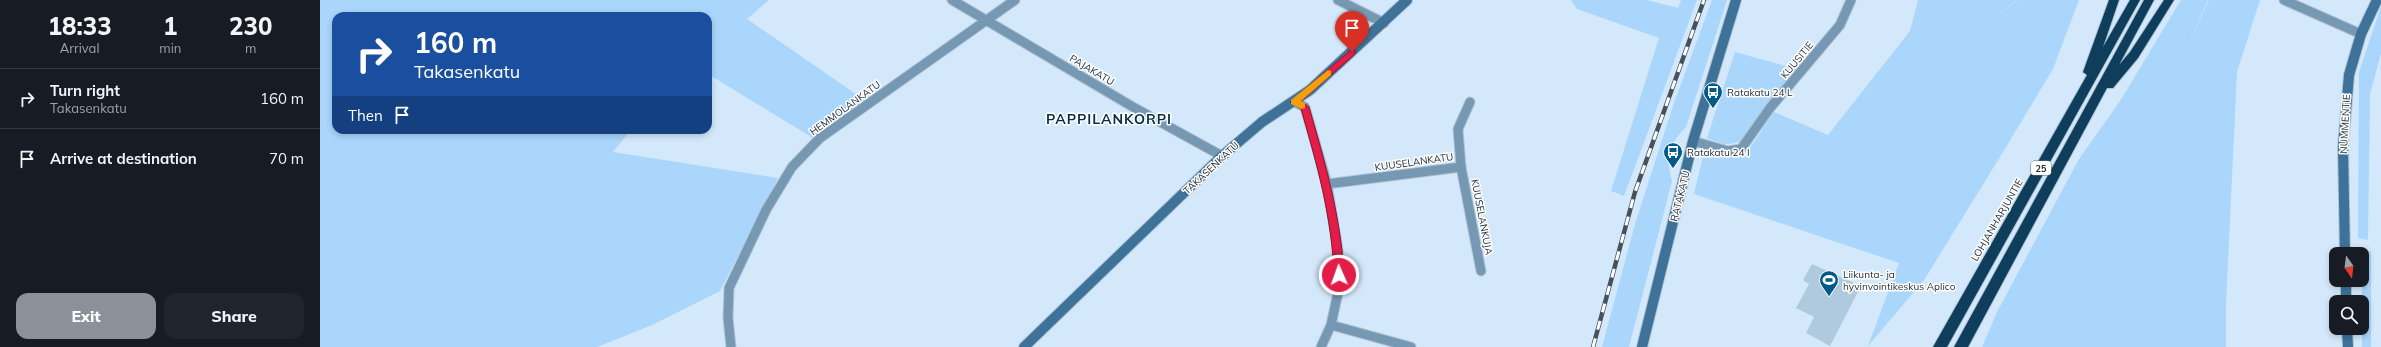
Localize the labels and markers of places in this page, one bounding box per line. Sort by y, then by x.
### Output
pin [1335,11,1369,52]
bus stop icon: Ratakatu 24 L [1702,81,1724,109]
place label: Ratakatu 24 L [1727,86,1793,99]
bus stop icon: Ratakatu 24 I [1662,141,1684,169]
place label: Ratakatu 24 I [1687,146,1750,159]
place label: Liikunta- ja hyvinvointikeskus Aplico [1843,268,1956,293]
sports icon: Liikunta- ja hyvinvointikeskus Aplico [1818,269,1840,297]

